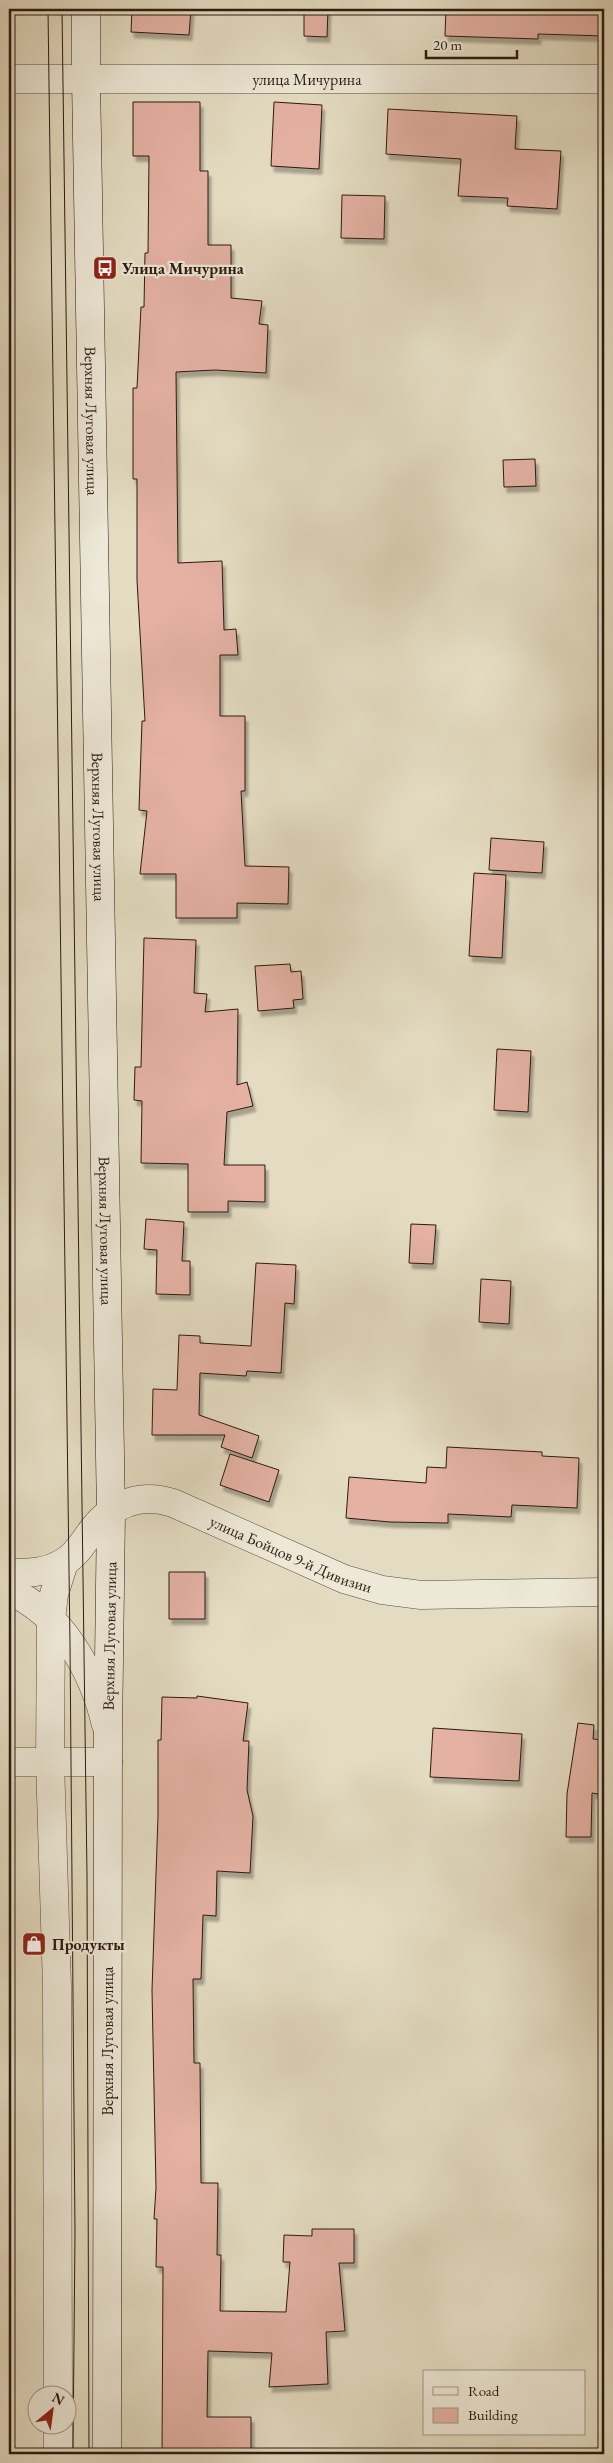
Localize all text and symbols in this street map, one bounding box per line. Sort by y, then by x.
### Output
scale bar [426,28,517,60]
text: 20 m [433,35,462,54]
street label: улица Мичурина [252,69,362,90]
bus stop icon: Улица Мичурина [92,255,118,281]
place label: Улица Мичурина [121,258,245,279]
street label: Верхняя Луговая улица [80,346,103,496]
street label: Верхняя Луговая улица [87,752,110,902]
street label: Верхняя Луговая улица [94,1156,117,1306]
street label: улица Бойцов 9-й Дивизии [206,1511,375,1598]
street label: Верхняя Луговая улица [98,1561,121,1711]
shop icon: Продукты [21,1931,47,1957]
place label: Продукты [52,1934,125,1955]
street label: Верхняя Луговая улица [97,1966,118,2115]
legend [423,2370,586,2436]
text: Road [468,2381,500,2400]
north arrow [28,2386,78,2436]
text: N [49,2388,68,2410]
text: Building [468,2405,518,2424]

